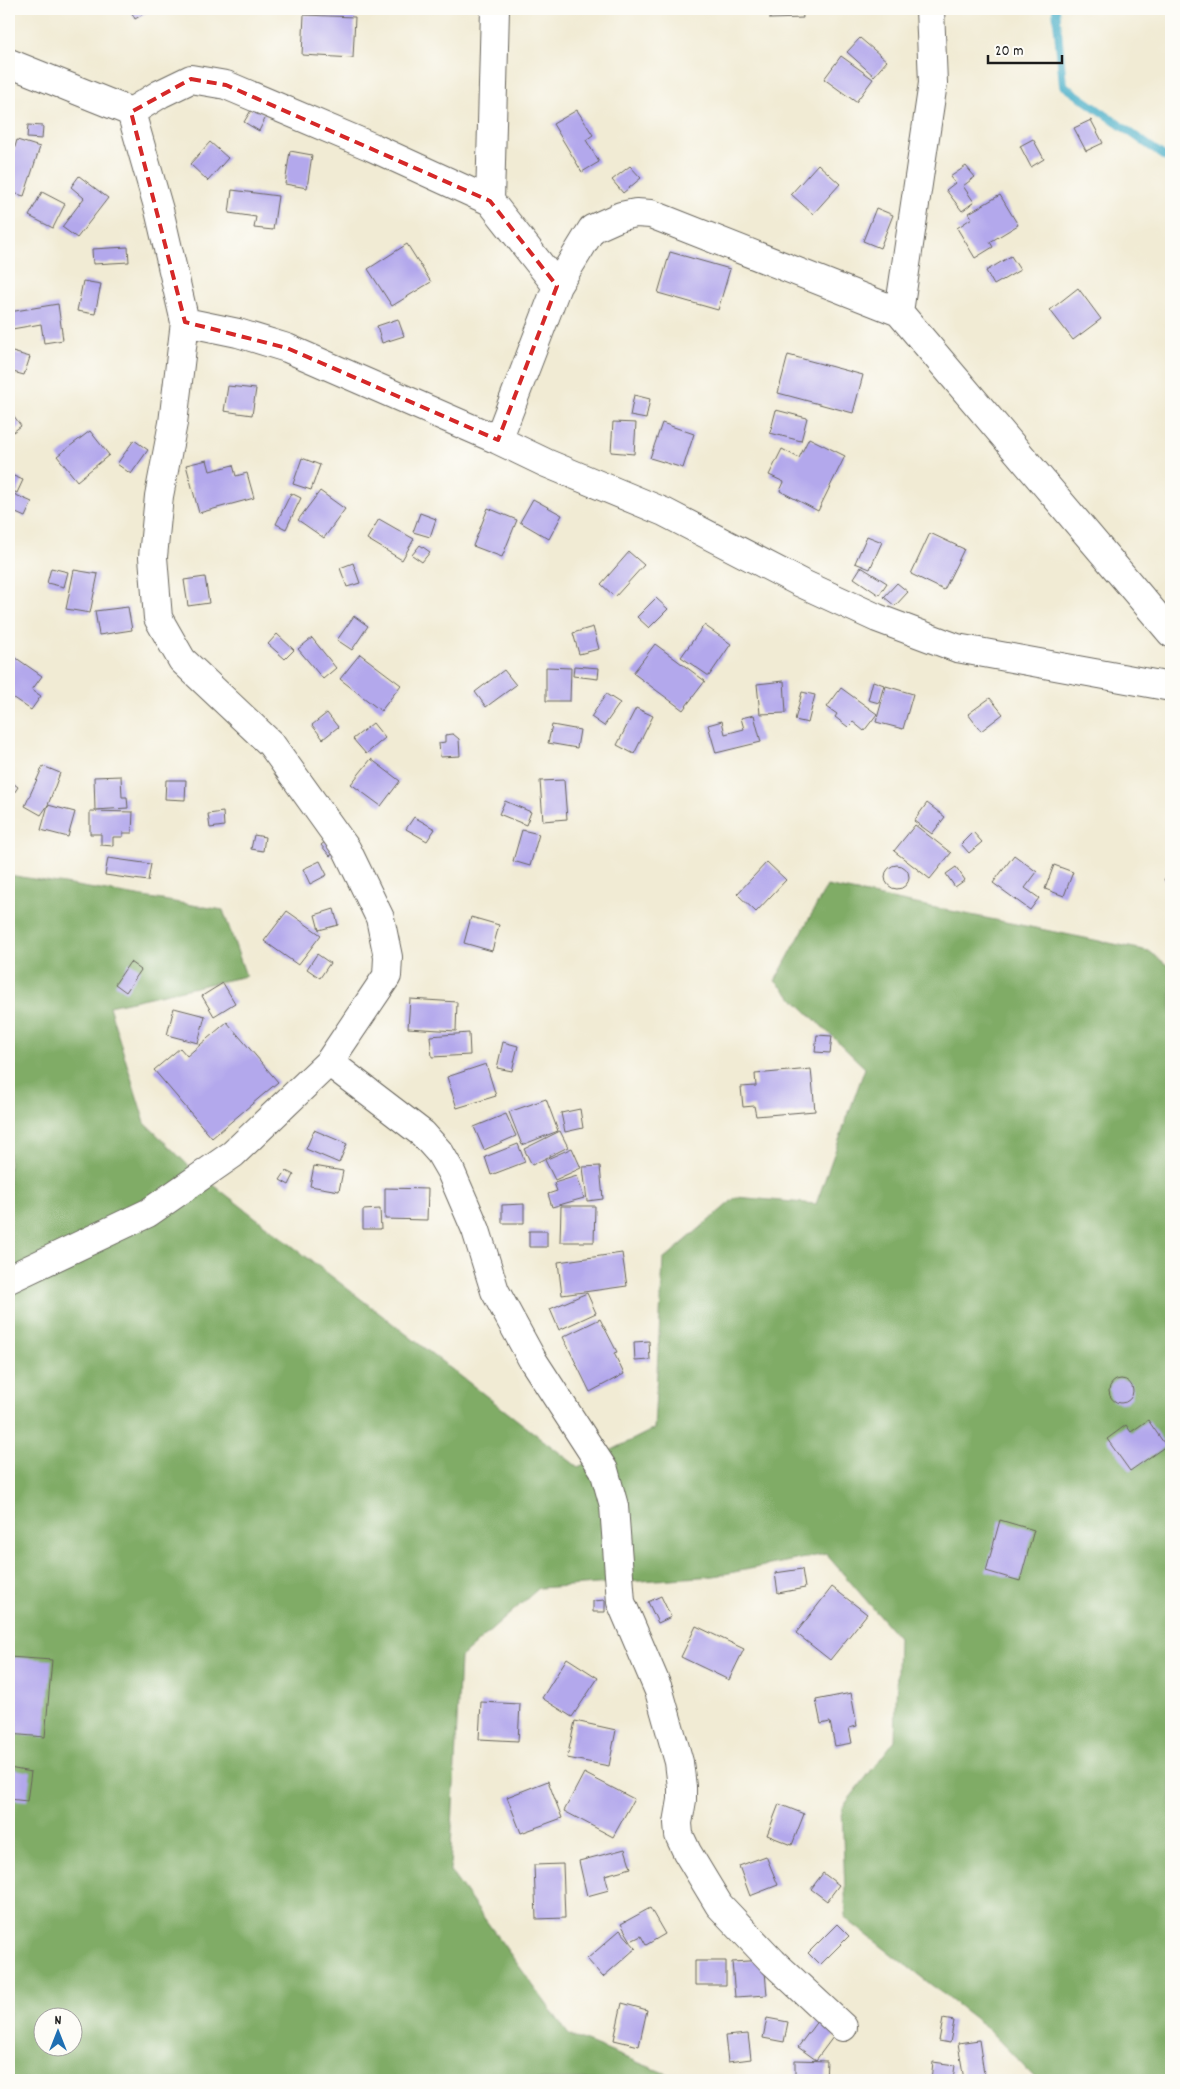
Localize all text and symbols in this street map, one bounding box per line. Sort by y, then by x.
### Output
scale bar [988,32,1061,64]
text: 20 m [995,41,1023,63]
north arrow [32,2006,82,2056]
text: N [55,2011,62,2031]

